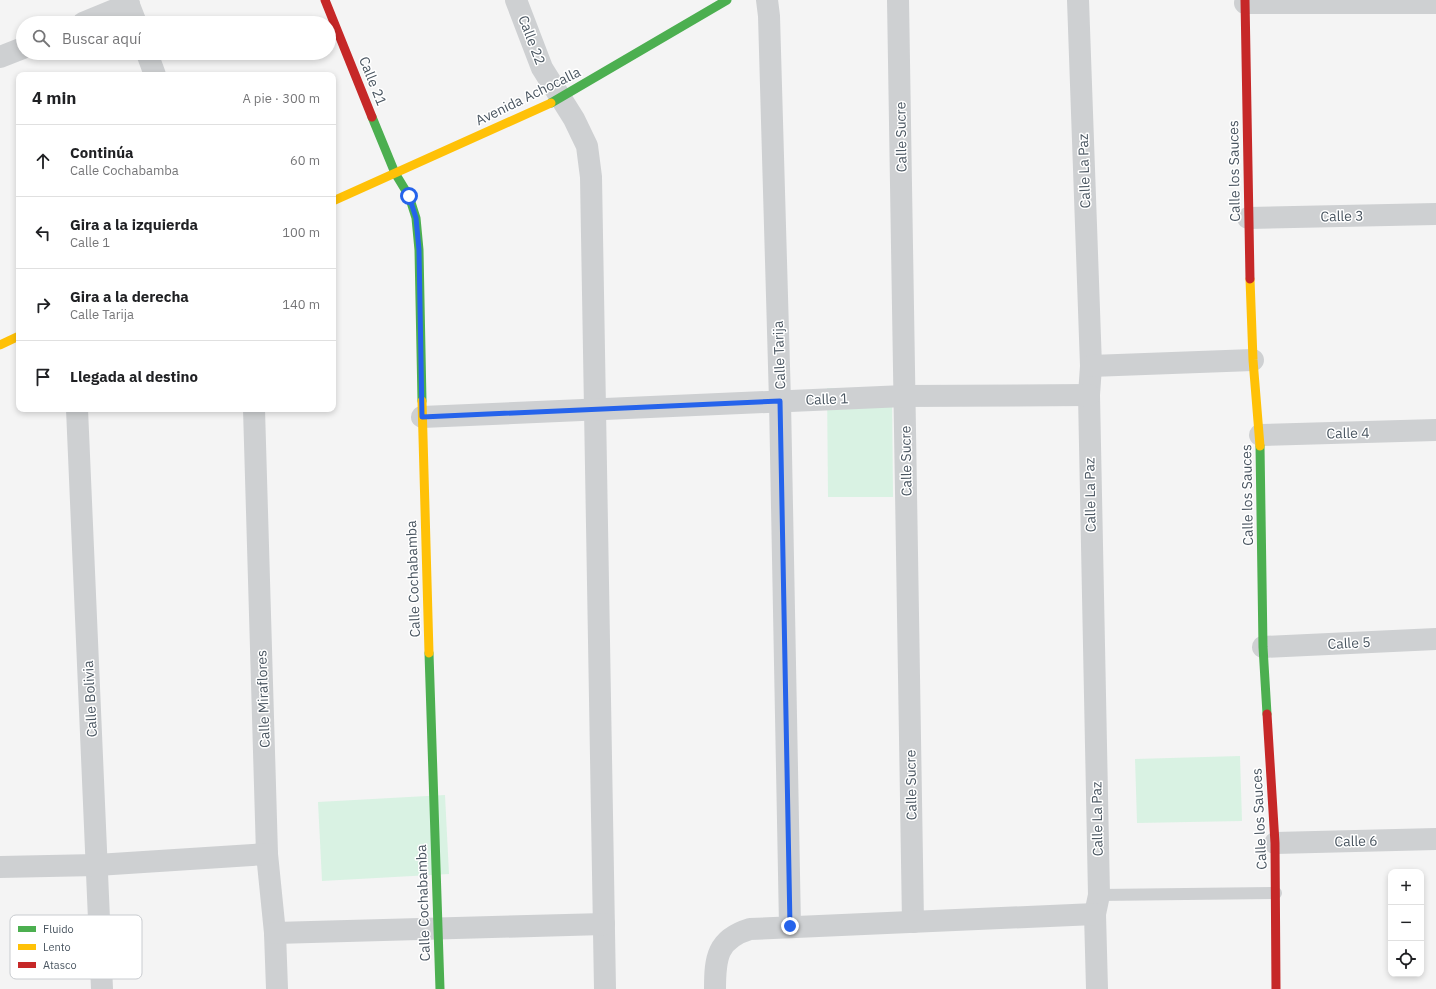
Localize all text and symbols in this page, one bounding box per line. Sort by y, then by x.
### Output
street label: Calle 22 [514,13,550,67]
search box [16,16,336,60]
icon: search [30,27,52,49]
text: Buscar aquí [62,29,141,48]
street label: Calle 21 [355,54,391,108]
street label: Avenida Achocalla [472,63,584,129]
text: 4 min [32,87,76,109]
text: A pie · 300 m [242,90,320,107]
street label: Calle Sucre [891,101,911,172]
street label: Calle los Sauces [1224,120,1244,222]
street label: Calle La Paz [1074,133,1094,209]
text: Continúa [70,143,134,162]
icon: ahead [32,150,54,172]
text: 60 m [290,152,320,169]
text: Calle Cochabamba [70,162,179,179]
route start [400,187,418,205]
street label: Calle 3 [1320,207,1364,225]
text: Gira a la izquierda [70,215,198,234]
icon: left [32,222,54,244]
text: 100 m [282,224,320,241]
text: Calle 1 [70,234,110,251]
text: Gira a la derecha [70,287,189,306]
icon: right [32,294,54,316]
text: 140 m [282,296,320,313]
text: Calle Tarija [70,306,134,323]
street label: Calle Tarija [769,320,789,390]
icon: arrive [32,366,54,388]
text: Llegada al destino [70,367,198,386]
street label: Calle 1 [805,389,849,409]
street label: Calle 4 [1326,424,1370,442]
street label: Calle Sucre [896,425,916,496]
street label: Calle los Sauces [1237,444,1257,546]
street label: Calle La Paz [1080,457,1100,533]
street label: Calle Cochabamba [402,520,424,638]
street label: Calle 5 [1327,633,1371,653]
street label: Calle Miraflores [252,650,274,748]
street label: Calle Bolivia [79,660,101,738]
street label: Calle Sucre [901,749,921,820]
street label: Calle los Sauces [1247,768,1271,870]
street label: Calle La Paz [1087,781,1107,857]
street label: Calle 6 [1334,832,1378,850]
street label: Calle Cochabamba [412,844,434,962]
map controls [1388,869,1424,977]
button: + [1388,869,1424,905]
button: − [1388,905,1424,941]
legend [10,915,142,979]
route end [781,917,799,935]
text: Fluido [43,922,74,936]
text: Lento [43,940,71,954]
button: locate [1388,941,1424,977]
text: Atasco [43,958,77,972]

